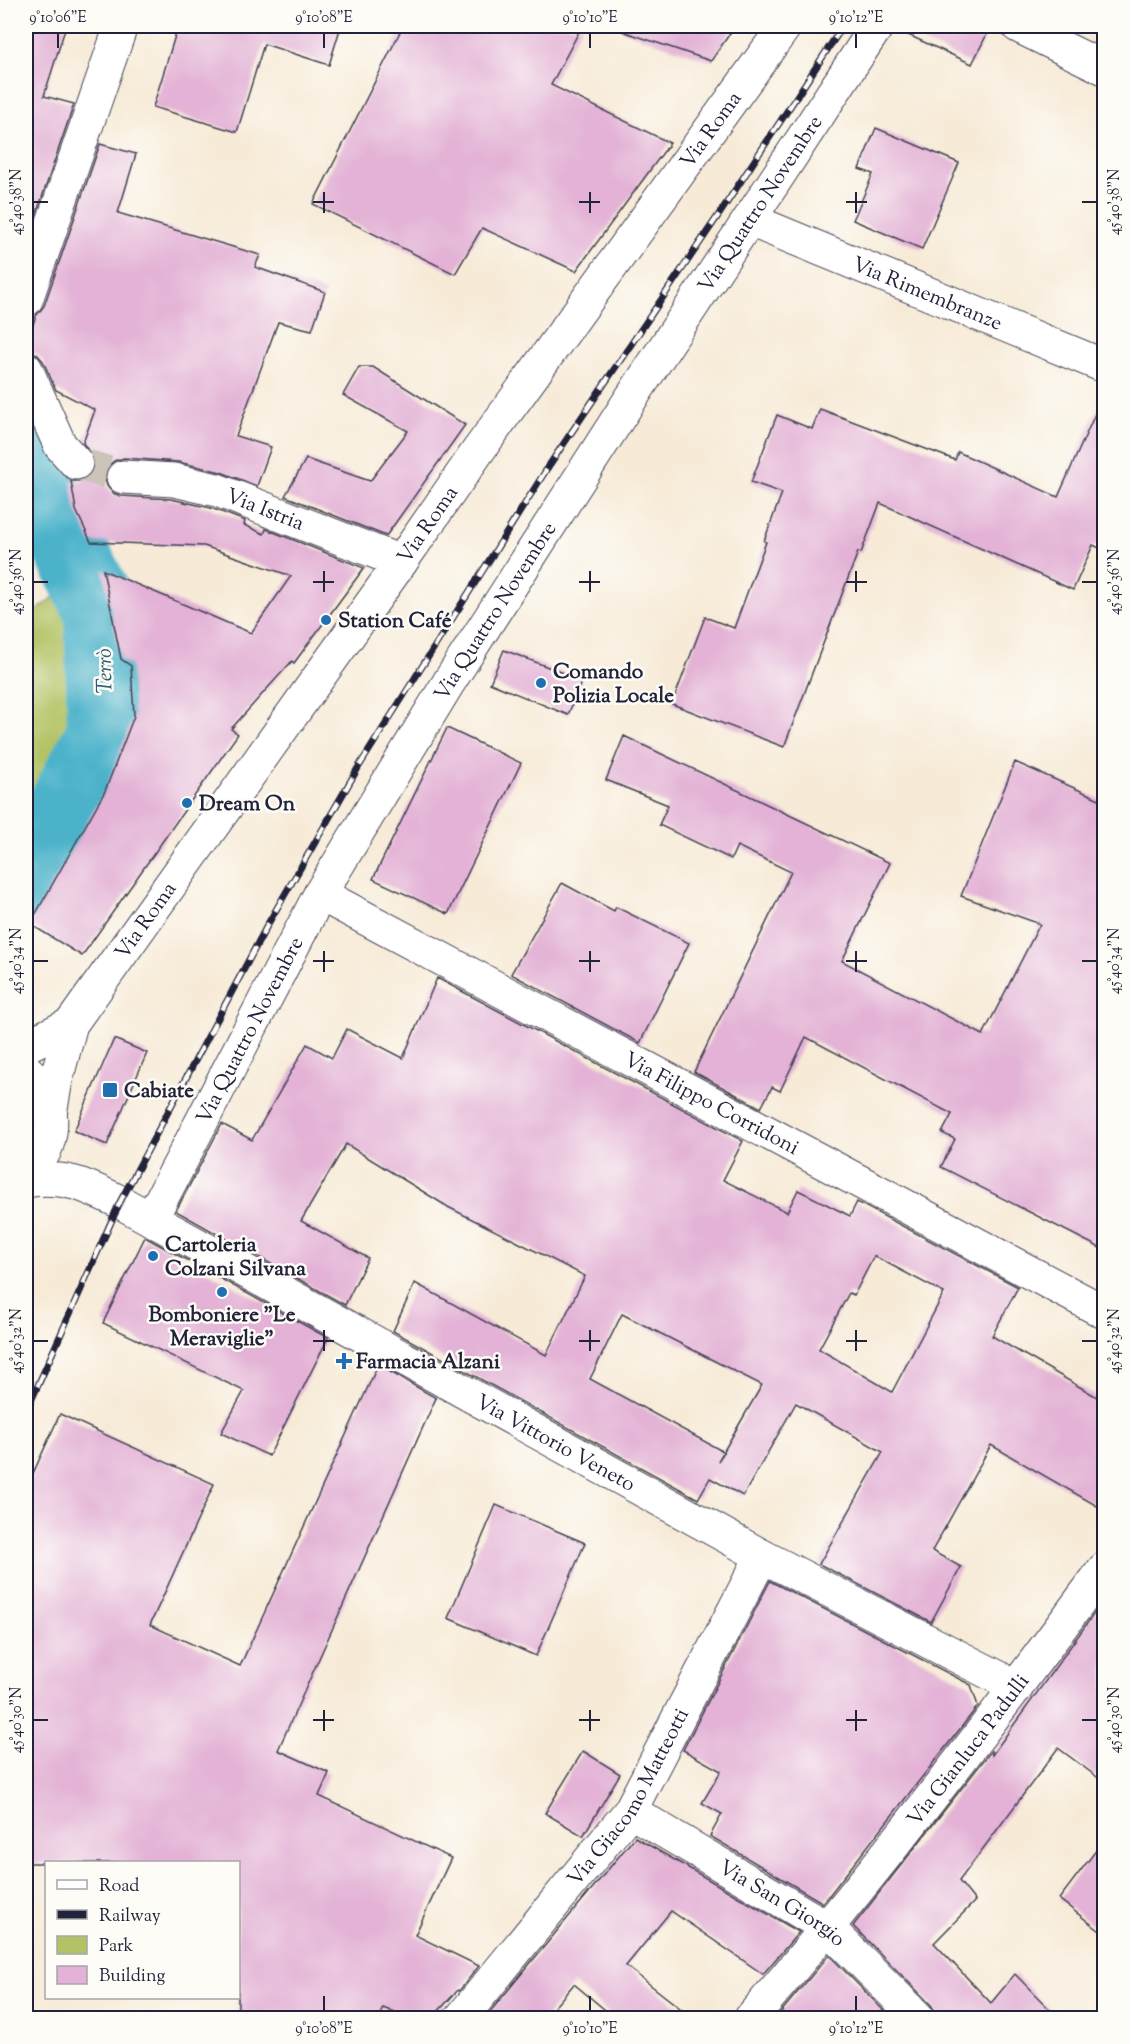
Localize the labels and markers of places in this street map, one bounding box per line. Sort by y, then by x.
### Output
place label: Station Café [338,607,452,637]
marker: Station Café [319,613,333,627]
place label: Comando Polizia Locale [553,658,674,712]
marker: Comando Polizia Locale [534,676,548,690]
place label: Dream On [199,790,296,820]
marker: Dream On [180,796,194,810]
place label: Cabiate [124,1077,194,1107]
marker: Cabiate [101,1081,119,1099]
place label: Cartoleria Colzani Silvana [165,1231,306,1285]
marker: Cartoleria Colzani Silvana [146,1249,160,1263]
marker: Bomboniere "Le Meraviglie" [215,1285,229,1299]
place label: Bomboniere "Le Meraviglie" [148,1301,296,1355]
place label: Farmacia Alzani [356,1348,500,1378]
marker: Farmacia Alzani [337,1354,351,1368]

